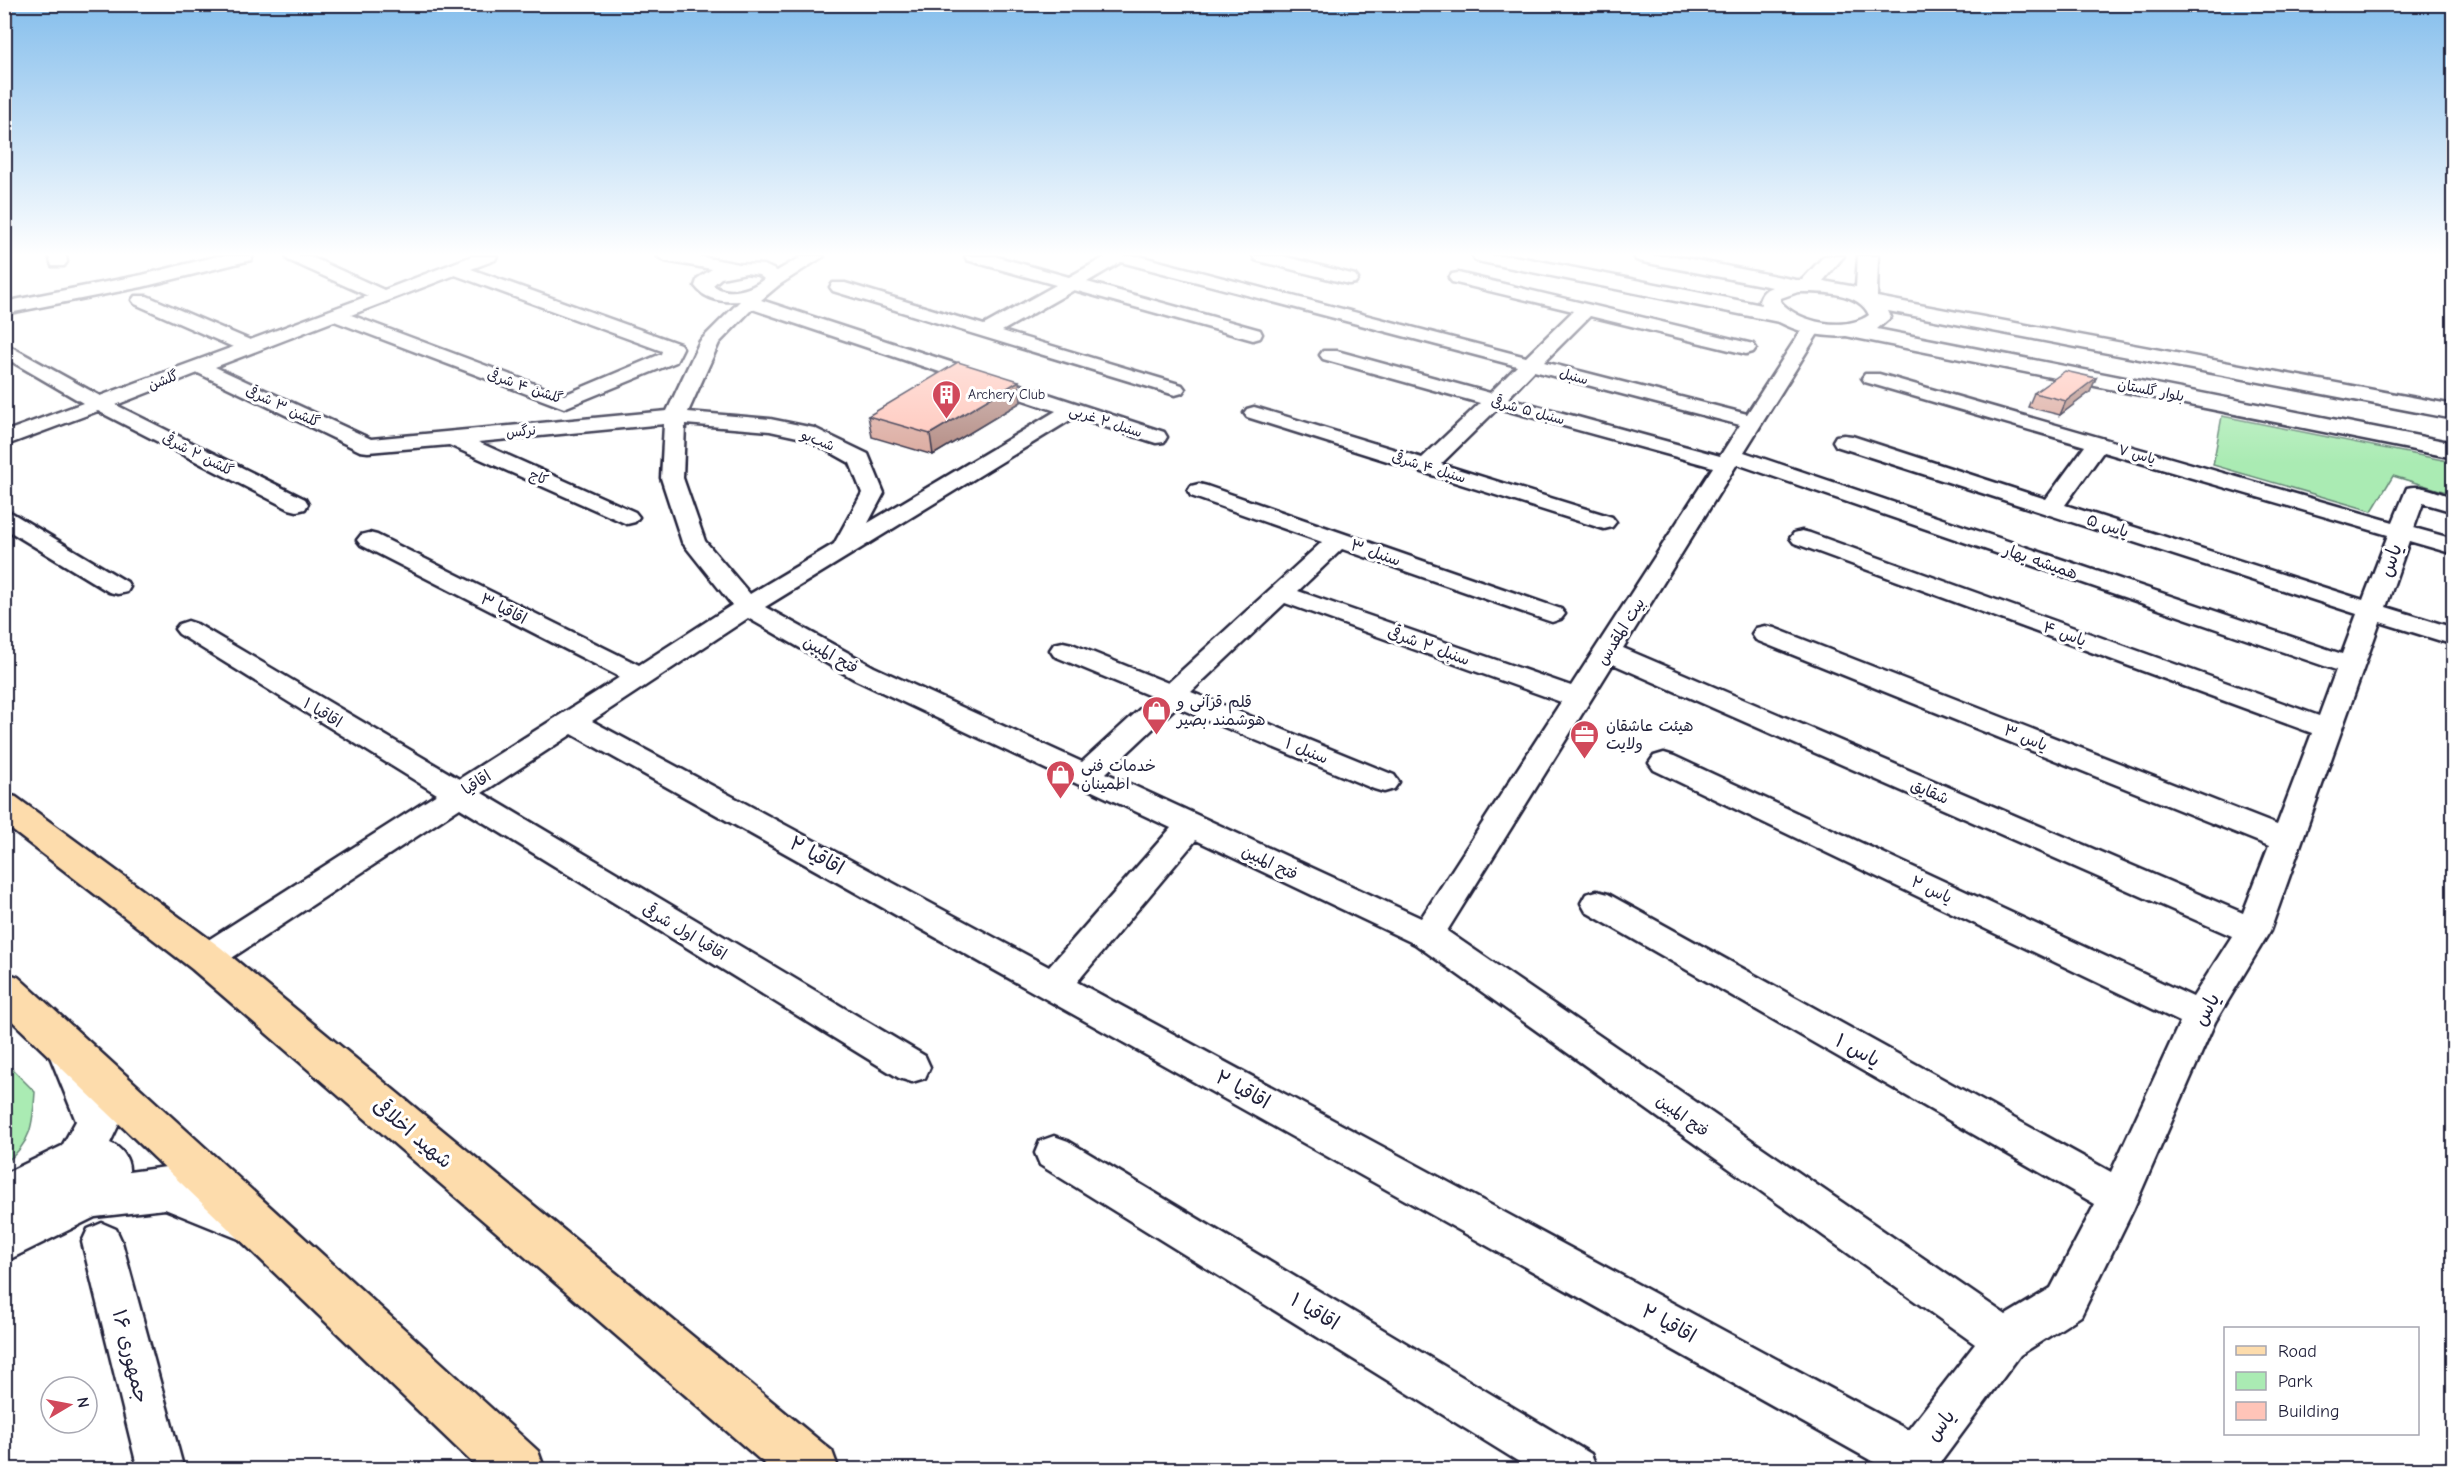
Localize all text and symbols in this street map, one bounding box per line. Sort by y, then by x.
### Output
street label: سنبل [1558,364,1590,388]
street label: گلشن ۴ شرقی [485,366,565,407]
street label: گلشن [146,367,181,394]
street label: بلوار گلستان [2116,376,2186,405]
building icon: Archery Club [931,378,963,420]
street label: گلشن ۳ شرقی [243,382,322,431]
place label: Archery Club [968,386,1045,403]
street label: سنبل ۵ شرقی [1489,392,1567,428]
street label: سنبل ۲ غربی [1067,402,1144,441]
street label: نرگس [505,422,537,441]
street label: شب‌بو [798,426,837,455]
street label: گلشن ۲ شرقی [159,429,236,480]
street label: یاس ۷ [2116,441,2158,468]
street label: سنبل ۴ شرقی [1390,448,1468,487]
street label: کاج [527,466,551,490]
street label: یاس ۵ [2084,511,2131,541]
street label: سنبل ۳ [1348,536,1403,570]
street label: همیشه بهار [1999,540,2080,583]
street label: یاس [2374,540,2407,580]
street label: اقاقیا ۳ [478,590,530,628]
street label: بیت المقدس [1593,595,1649,668]
street label: یاس ۴ [2041,618,2089,650]
street label: سنبل ۲ شرقی [1385,621,1473,669]
street label: فتح المبین [800,633,861,678]
place label: قلم قرآنی و هوشمند بصیر [1175,693,1265,730]
street label: اقاقیا ۱ [300,694,345,731]
shop icon: قلم قرآنی و هوشمند بصیر [1140,694,1172,736]
place label: هیئت عاشقان ولایت [1606,717,1693,753]
office icon: هیئت عاشقان ولایت [1569,718,1601,760]
street label: یاس ۳ [2001,721,2050,755]
street label: سنبل ۱ [1283,734,1331,768]
place label: خدمات فنی اطمینان [1081,757,1156,793]
shop icon: خدمات فنی اطمینان [1044,758,1076,800]
street label: اقاقیا [459,767,494,799]
street label: شقایق [1908,776,1951,808]
street label: اقاقیا ۲ [785,831,848,880]
street label: فتح المبین [1238,842,1300,885]
street label: یاس ۲ [1908,873,1955,907]
street label: اقاقیا اول شرقی [639,898,731,964]
street label: یاس [2188,989,2225,1030]
street label: یاس ۱ [1831,1029,1884,1072]
street label: اقاقیا ۲ [1211,1065,1274,1114]
street label: فتح المبین [1652,1091,1712,1141]
street label: شهید اخلاقی [368,1092,458,1173]
street label: اقاقیا ۱ [1286,1288,1343,1335]
street label: اقاقیا ۲ [1637,1299,1700,1348]
street label: جمهوری ۱۶ [106,1307,153,1406]
legend [2224,1327,2419,1435]
text: Road [2278,1341,2317,1362]
text: Park [2278,1371,2313,1392]
north arrow [39,1375,99,1435]
text: N [73,1396,93,1409]
text: Building [2278,1401,2340,1422]
street label: یاس [1921,1405,1960,1446]

